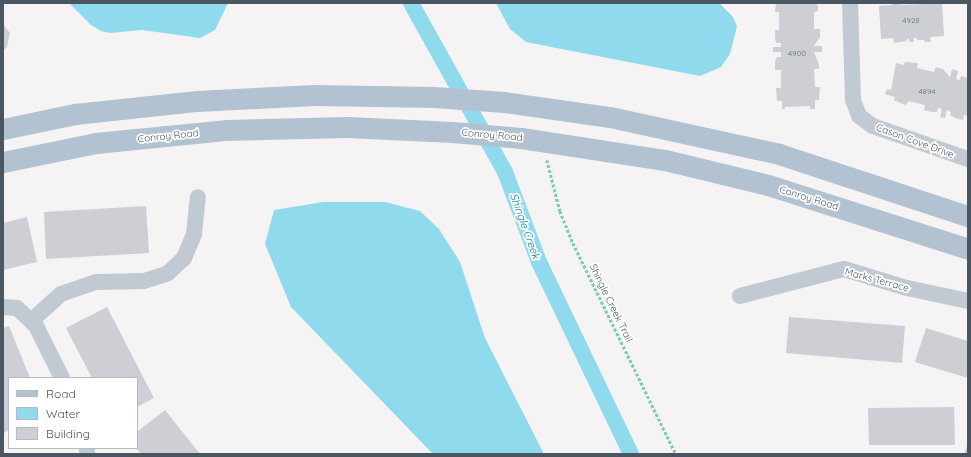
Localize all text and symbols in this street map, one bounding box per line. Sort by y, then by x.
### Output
house number: 4928 [902,16,920,26]
house number: 4900 [788,49,806,59]
house number: 4894 [918,87,936,97]
street label: Cason Cove Drive [874,121,956,161]
street label: Conroy Road [461,126,523,144]
street label: Conroy Road [137,127,199,145]
street label: Conroy Road [778,183,840,213]
water label: Shingle Creek [507,191,543,261]
street label: Shingle Creek Trail [587,262,635,344]
street label: Marks Terrace [844,266,910,294]
legend [8,377,138,449]
text: Road [46,386,76,401]
text: Water [46,406,80,421]
text: Building [46,426,90,441]

